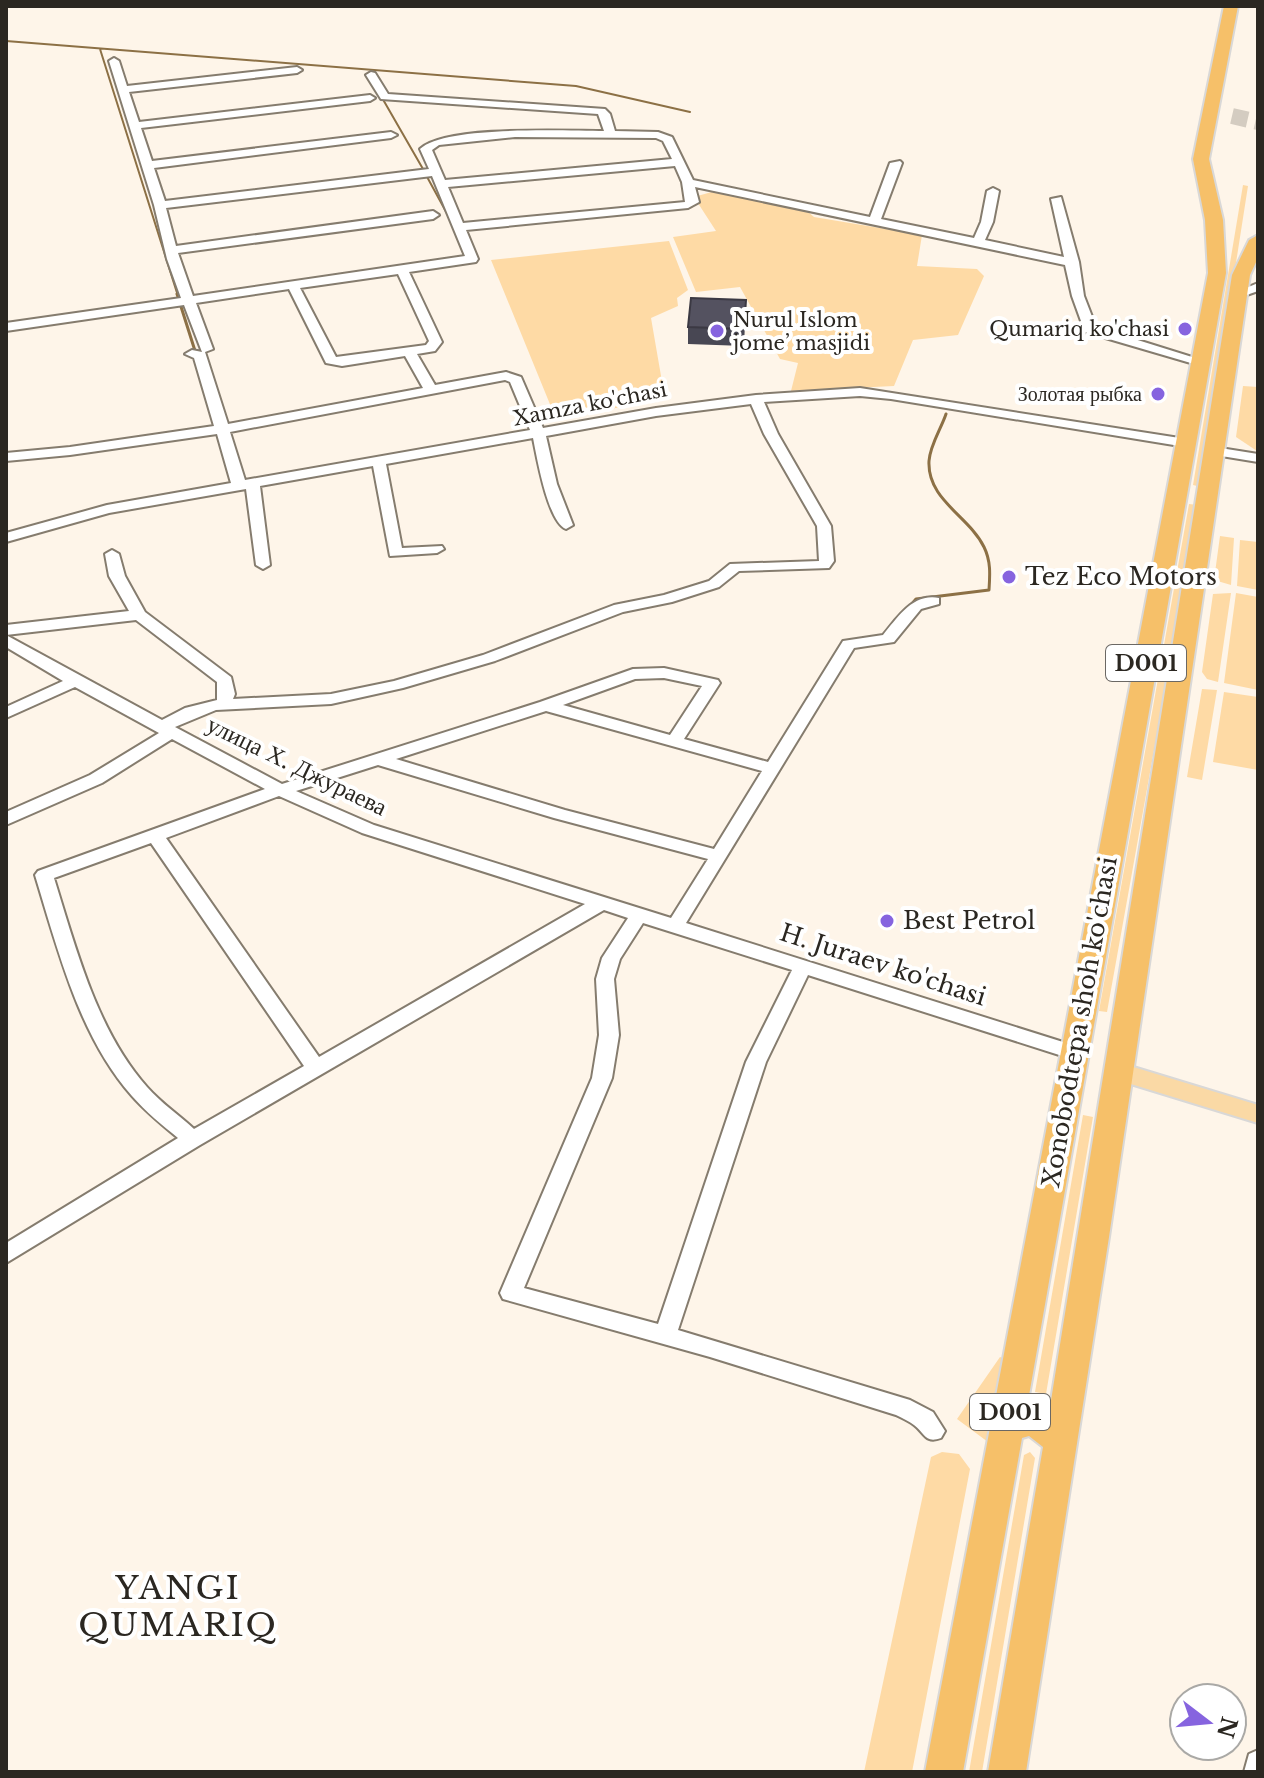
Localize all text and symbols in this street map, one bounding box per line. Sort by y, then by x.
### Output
place label: Nurul Islom jome’ masjidi [730,308,870,355]
place label: Qumariq ko'chasi [989,317,1169,341]
marker: Qumariq ko'chasi [1176,320,1194,338]
marker: Nurul Islom jome’ masjidi [708,322,726,340]
street label: Xamza ko'chasi [511,377,669,431]
place label: Золотая рыбка [1018,382,1142,406]
marker: Золотая рыбка [1149,385,1167,403]
place label: Tez Eco Motors [1025,562,1217,591]
marker: Tez Eco Motors [1000,568,1018,586]
road number: D001 [1106,645,1186,681]
street label: улица Х. Джураева [202,709,392,822]
street label: Xonobodtepa shoh ko'chasi [1036,854,1123,1190]
place label: Best Petrol [903,906,1035,935]
marker: Best Petrol [878,912,896,930]
street label: H. Juraev ko'chasi [776,918,990,1012]
road number: D001 [970,1394,1050,1430]
district label: YANGI QUMARIQ [78,1568,278,1645]
north arrow [1168,1682,1248,1762]
text: N [1211,1714,1243,1741]

